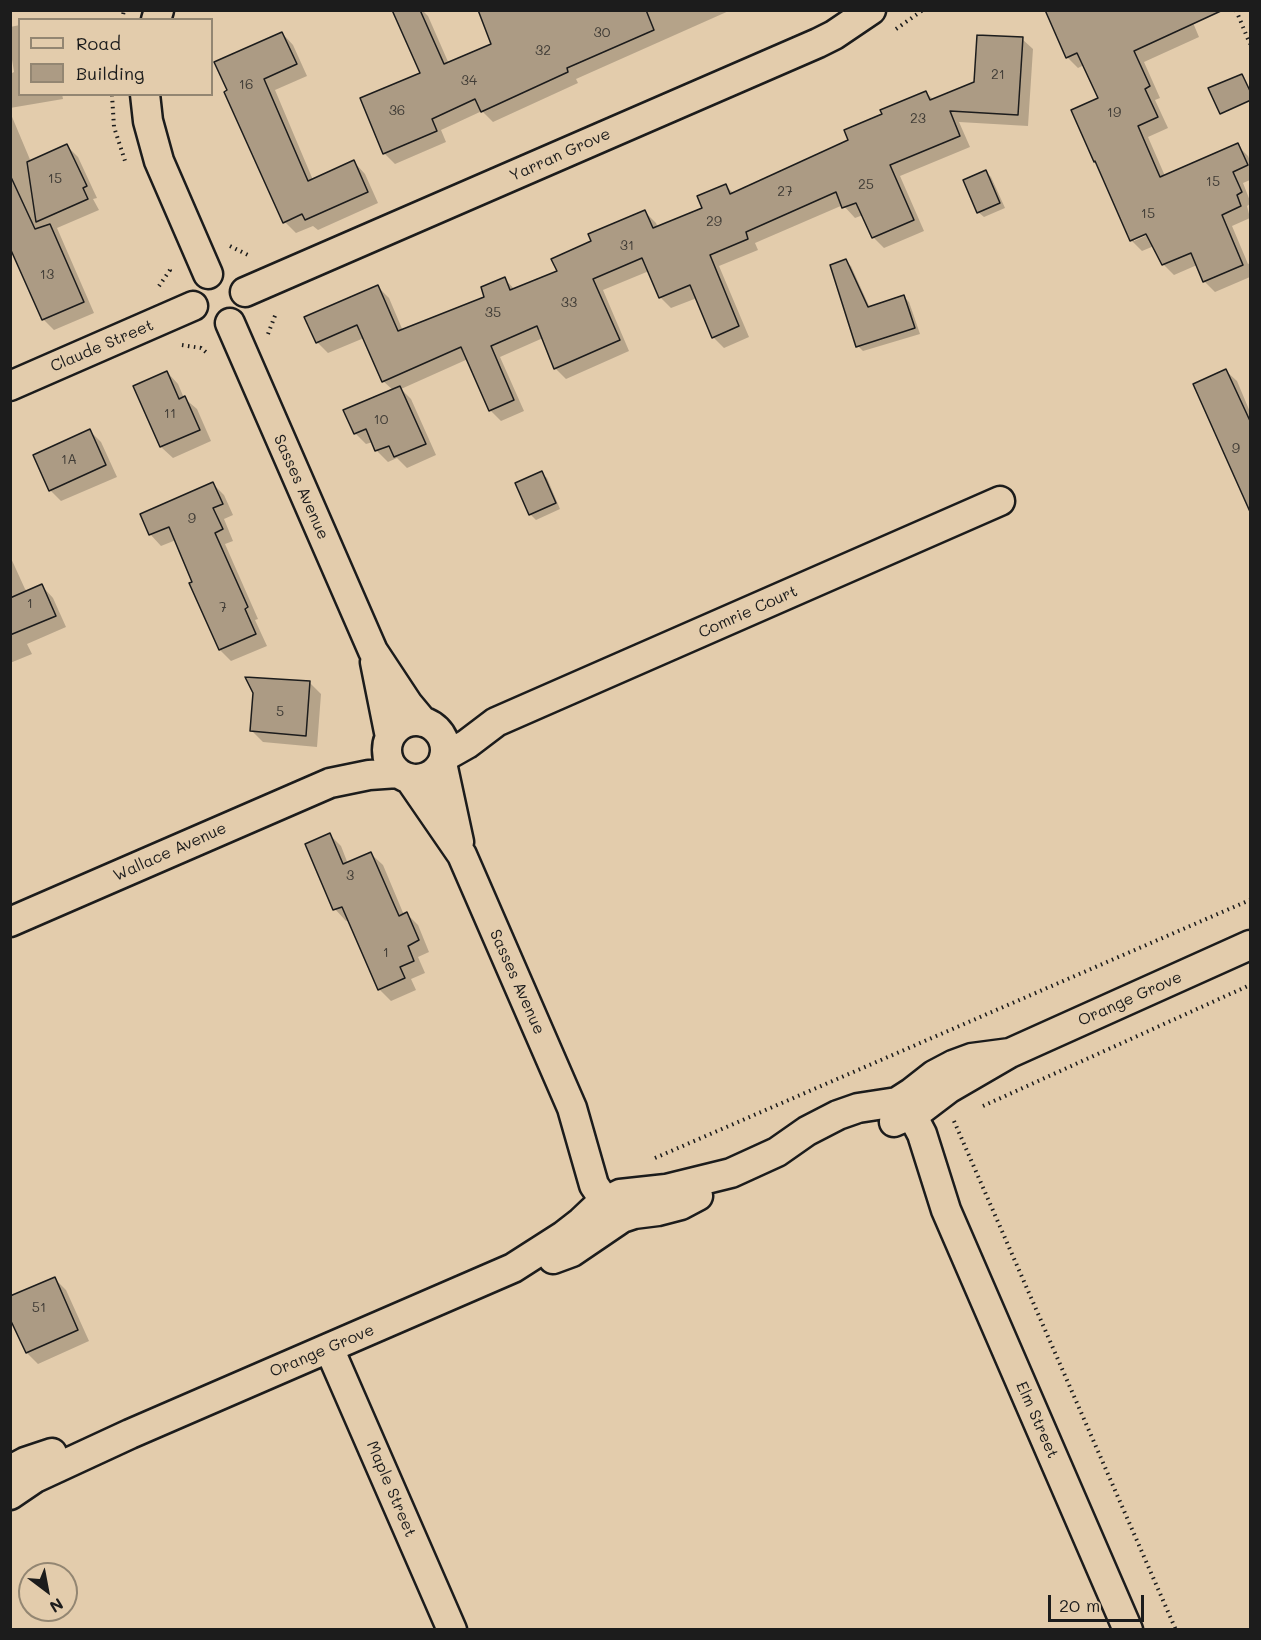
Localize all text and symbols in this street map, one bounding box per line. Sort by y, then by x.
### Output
legend [18,18,213,96]
house number: 30 [594,25,610,41]
text: Road [76,31,121,55]
house number: 32 [535,43,551,59]
text: Building [76,61,144,85]
house number: 21 [991,67,1005,83]
house number: 34 [461,73,477,89]
house number: 16 [239,77,253,93]
house number: 36 [389,103,405,119]
house number: 19 [1107,105,1121,121]
house number: 23 [910,111,926,127]
street label: Yarran Grove [507,124,613,186]
house number: 15 [48,171,62,187]
house number: 15 [1206,174,1220,190]
house number: 25 [858,177,874,193]
house number: 27 [777,184,793,200]
house number: 15 [1141,206,1155,222]
house number: 29 [706,214,722,230]
house number: 31 [620,238,634,254]
house number: 13 [40,267,54,283]
house number: 33 [561,295,577,311]
house number: 35 [485,305,501,321]
street label: Claude Street [48,316,156,376]
house number: 11 [164,406,176,422]
house number: 10 [374,412,388,428]
street label: Sasses Avenue [269,432,333,542]
house number: 9 [1232,441,1240,457]
house number: 1A [61,452,77,468]
house number: 9 [188,511,196,527]
street label: Comrie Court [696,582,800,642]
house number: 1 [27,596,33,612]
house number: 7 [219,600,227,616]
house number: 5 [276,704,284,720]
street label: Wallace Avenue [110,818,230,886]
house number: 3 [346,868,354,884]
street label: Sasses Avenue [485,927,549,1037]
house number: 1 [383,945,389,961]
street label: Orange Grove [1075,968,1185,1030]
house number: 51 [32,1300,46,1316]
street label: Orange Grove [267,1320,377,1382]
street label: Elm Street [1012,1379,1062,1461]
street label: Maple Street [362,1438,420,1540]
north arrow [18,1562,78,1622]
scale bar [1051,1583,1147,1621]
text: 20 m [1059,1593,1100,1617]
text: N [46,1594,67,1618]

